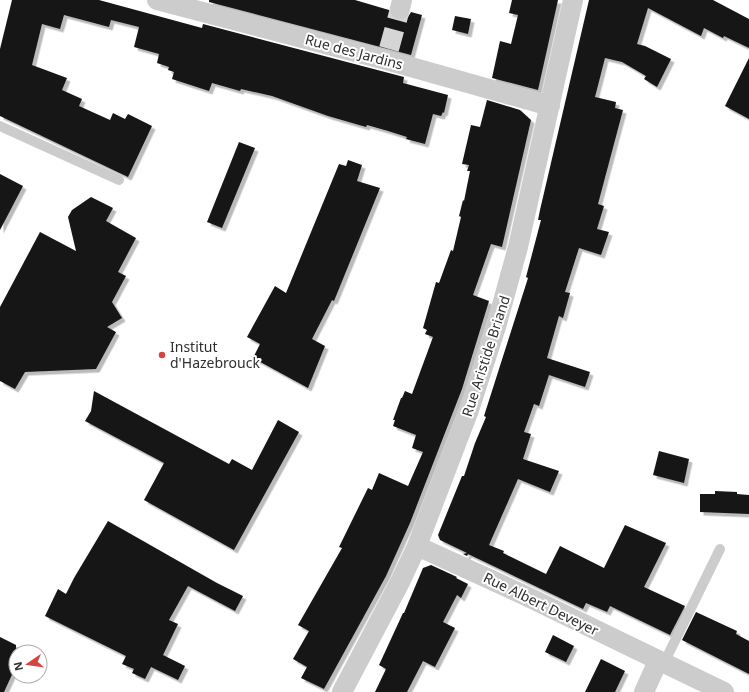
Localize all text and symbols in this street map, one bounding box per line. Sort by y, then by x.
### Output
street label: Rue des Jardins [303,29,405,74]
street label: Rue Aristide Briand [457,293,514,419]
place label: Institut d'Hazebrouck [170,337,260,372]
marker: Institut d'Hazebrouck [157,350,167,360]
street label: Rue Albert Deveyer [481,567,602,640]
north arrow [8,644,48,684]
text: N [9,660,26,672]

